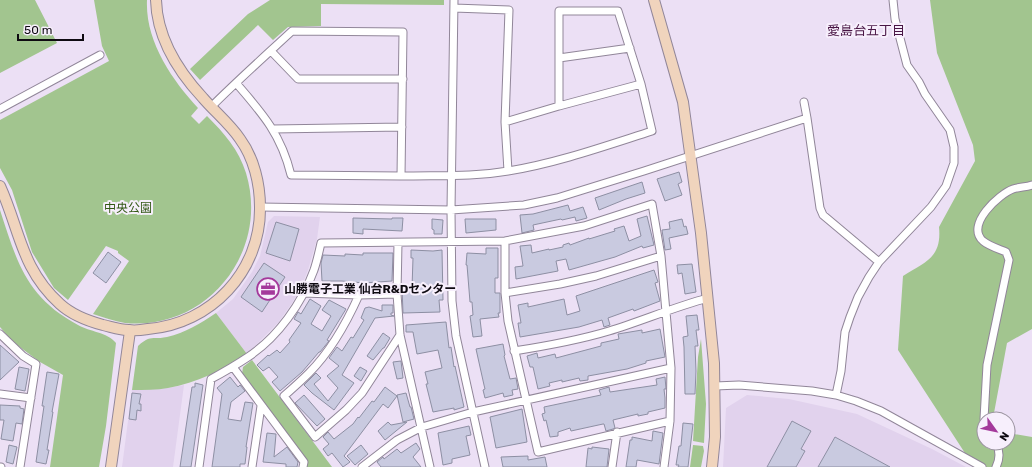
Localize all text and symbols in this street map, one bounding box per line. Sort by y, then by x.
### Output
scale bar [18,16,83,42]
text: 50 m [24,23,52,37]
district label: 愛島台五丁目 [827,23,905,38]
park label: 中央公園 [104,201,152,215]
office icon: 山勝電子工業 仙台R&Dセンター [255,276,281,302]
place label: 山勝電子工業 仙台R&Dセンター [284,282,456,296]
north arrow [976,411,1016,451]
text: N [996,429,1012,443]

